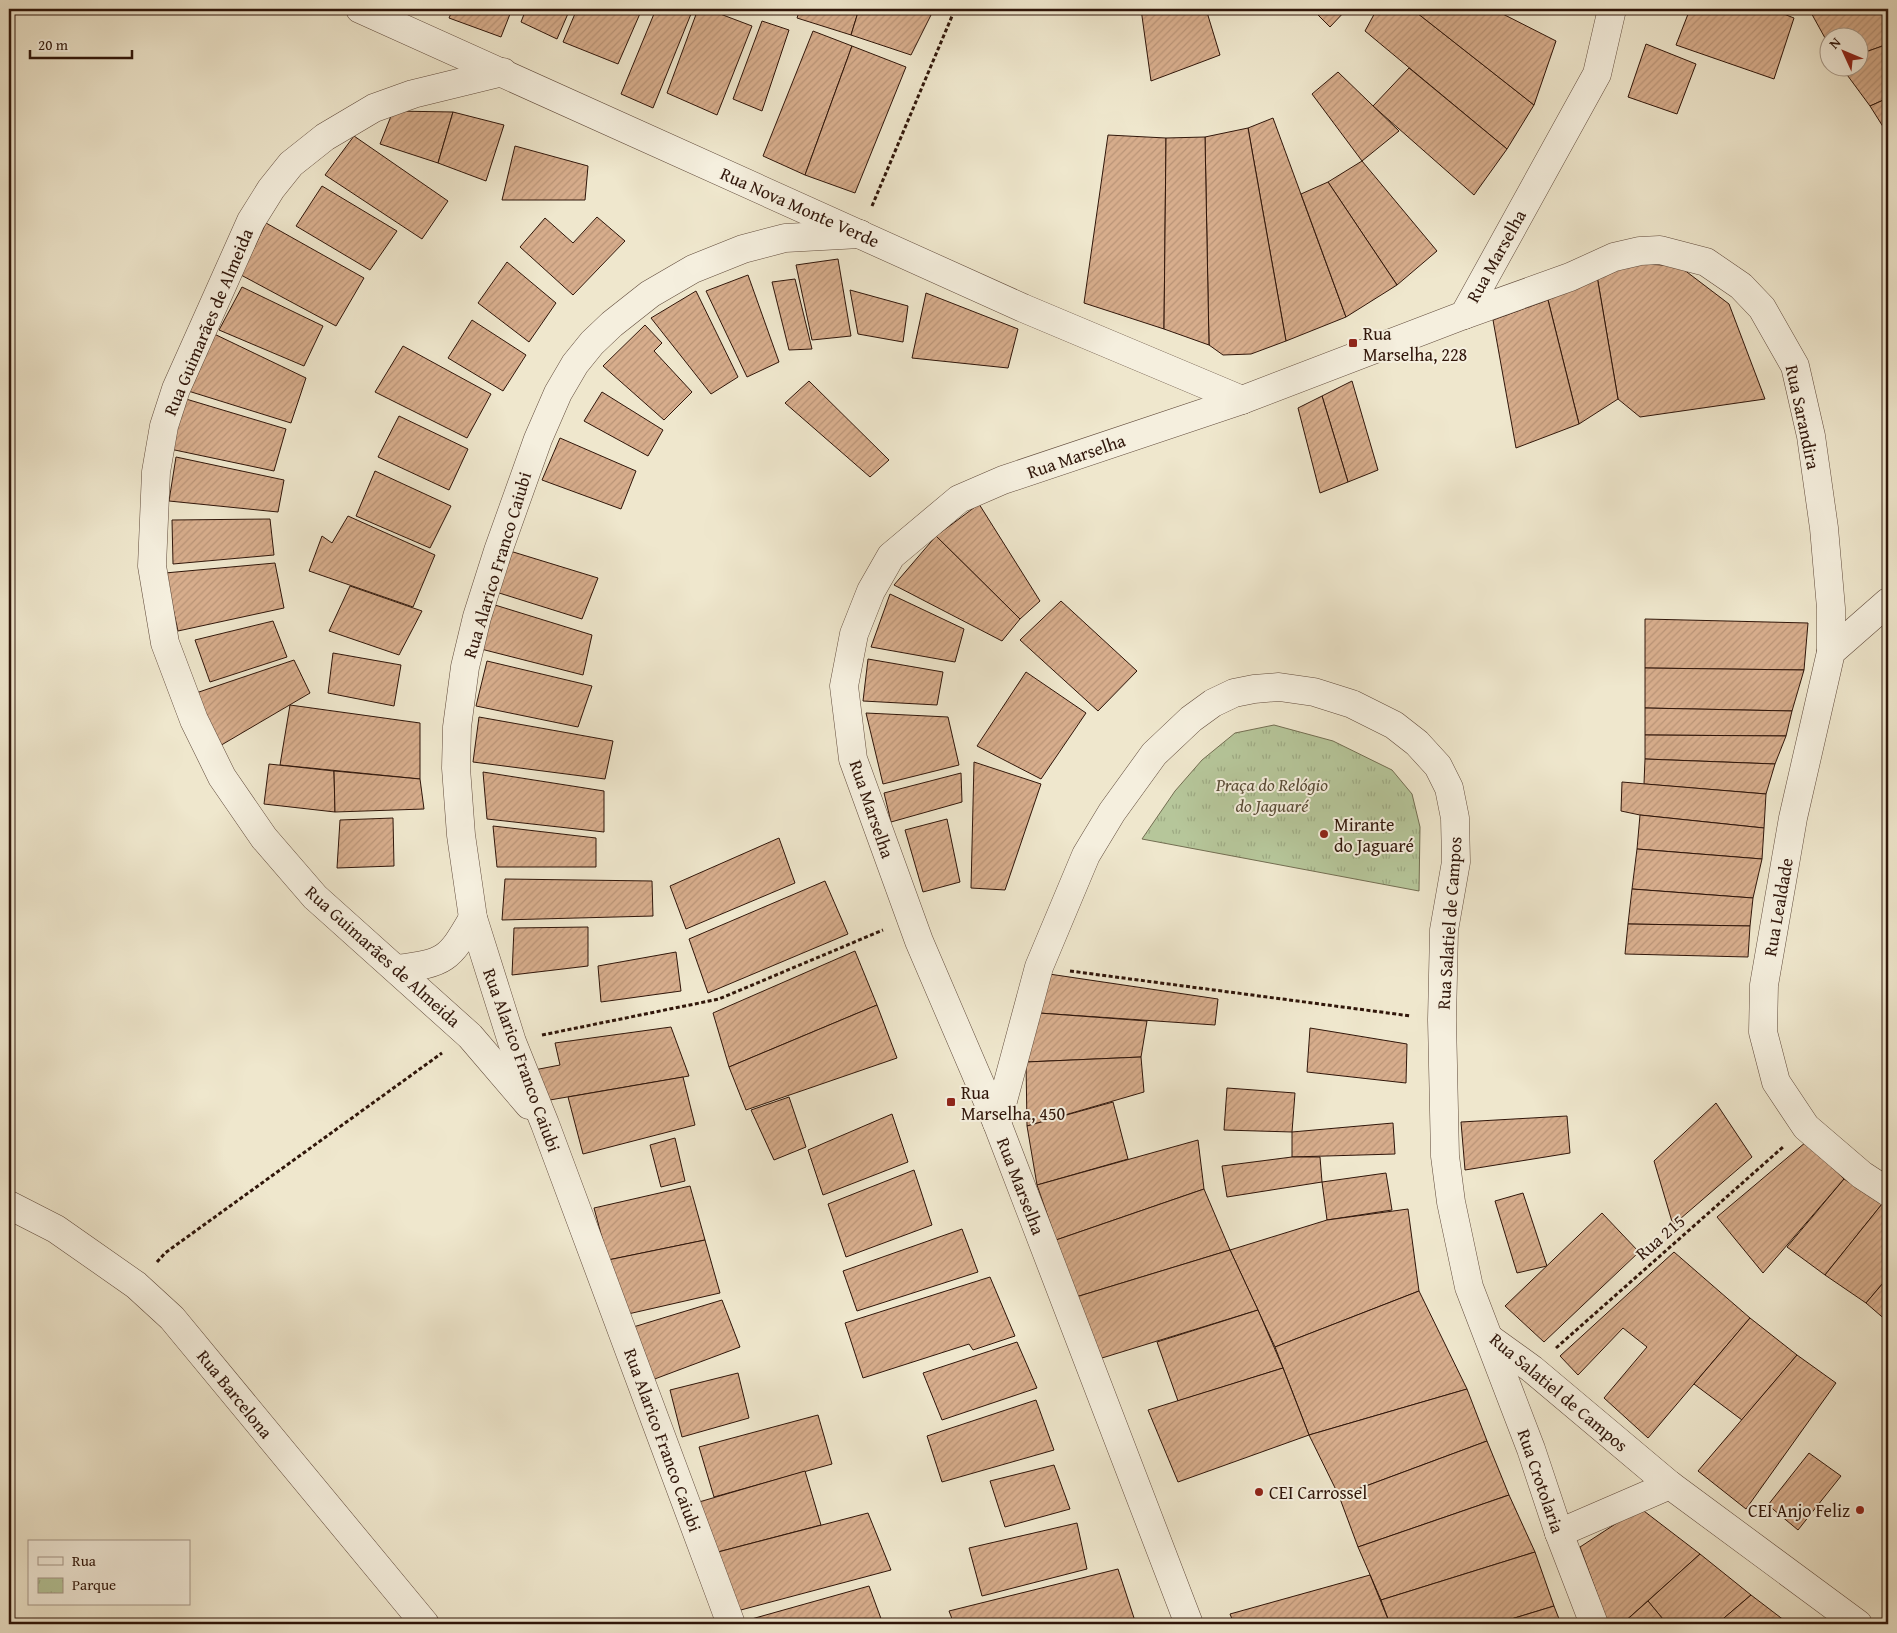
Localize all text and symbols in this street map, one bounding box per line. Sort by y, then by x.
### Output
scale bar [30,28,132,60]
north arrow [1820,28,1870,78]
text: N [1824,32,1846,53]
text: 20 m [38,34,69,55]
street label: Rua Nova Monte Verde [716,160,884,254]
street label: Rua Marselha [1459,204,1533,307]
street label: Rua Guimarães de Almeida [156,224,260,420]
place label: Rua Marselha, 228 [1363,320,1467,368]
marker: Rua Marselha, 228 [1347,337,1359,349]
street label: Rua Sarandira [1779,362,1827,472]
street label: Rua Marselha [1023,426,1129,485]
street label: Rua Alarico Franco Caiubi [456,468,538,662]
street label: Rua Marselha [843,756,902,862]
park label: Praça do Relógio do Jaguaré [1215,771,1328,819]
place label: Mirante do Jaguaré [1334,811,1414,859]
marker: Mirante do Jaguaré [1318,828,1330,840]
street label: Rua Salatiel de Campos [1429,836,1469,1010]
street label: Rua Lealdade [1756,856,1800,958]
street label: Rua Guimarães de Almeida [299,879,467,1034]
street label: Rua Alarico Franco Caiubi [476,964,568,1156]
place label: Rua Marselha, 450 [961,1079,1066,1127]
marker: Rua Marselha, 450 [945,1096,957,1108]
street label: Rua Marselha [990,1133,1052,1239]
street label: Rua 215 [1629,1208,1691,1266]
street label: Rua Salatiel de Campos [1484,1326,1634,1458]
street label: Rua Barcelona [191,1344,280,1445]
street label: Rua Alarico Franco Caiubi [617,1344,709,1536]
street label: Rua Crotolaria [1511,1425,1572,1537]
place label: CEI Carrossel [1269,1479,1367,1506]
marker: CEI Carrossel [1253,1486,1265,1498]
place label: CEI Anjo Feliz [1748,1497,1850,1524]
marker: CEI Anjo Feliz [1854,1504,1866,1516]
legend [28,1540,190,1606]
text: Rua [72,1550,96,1571]
text: Parque [72,1574,116,1595]

